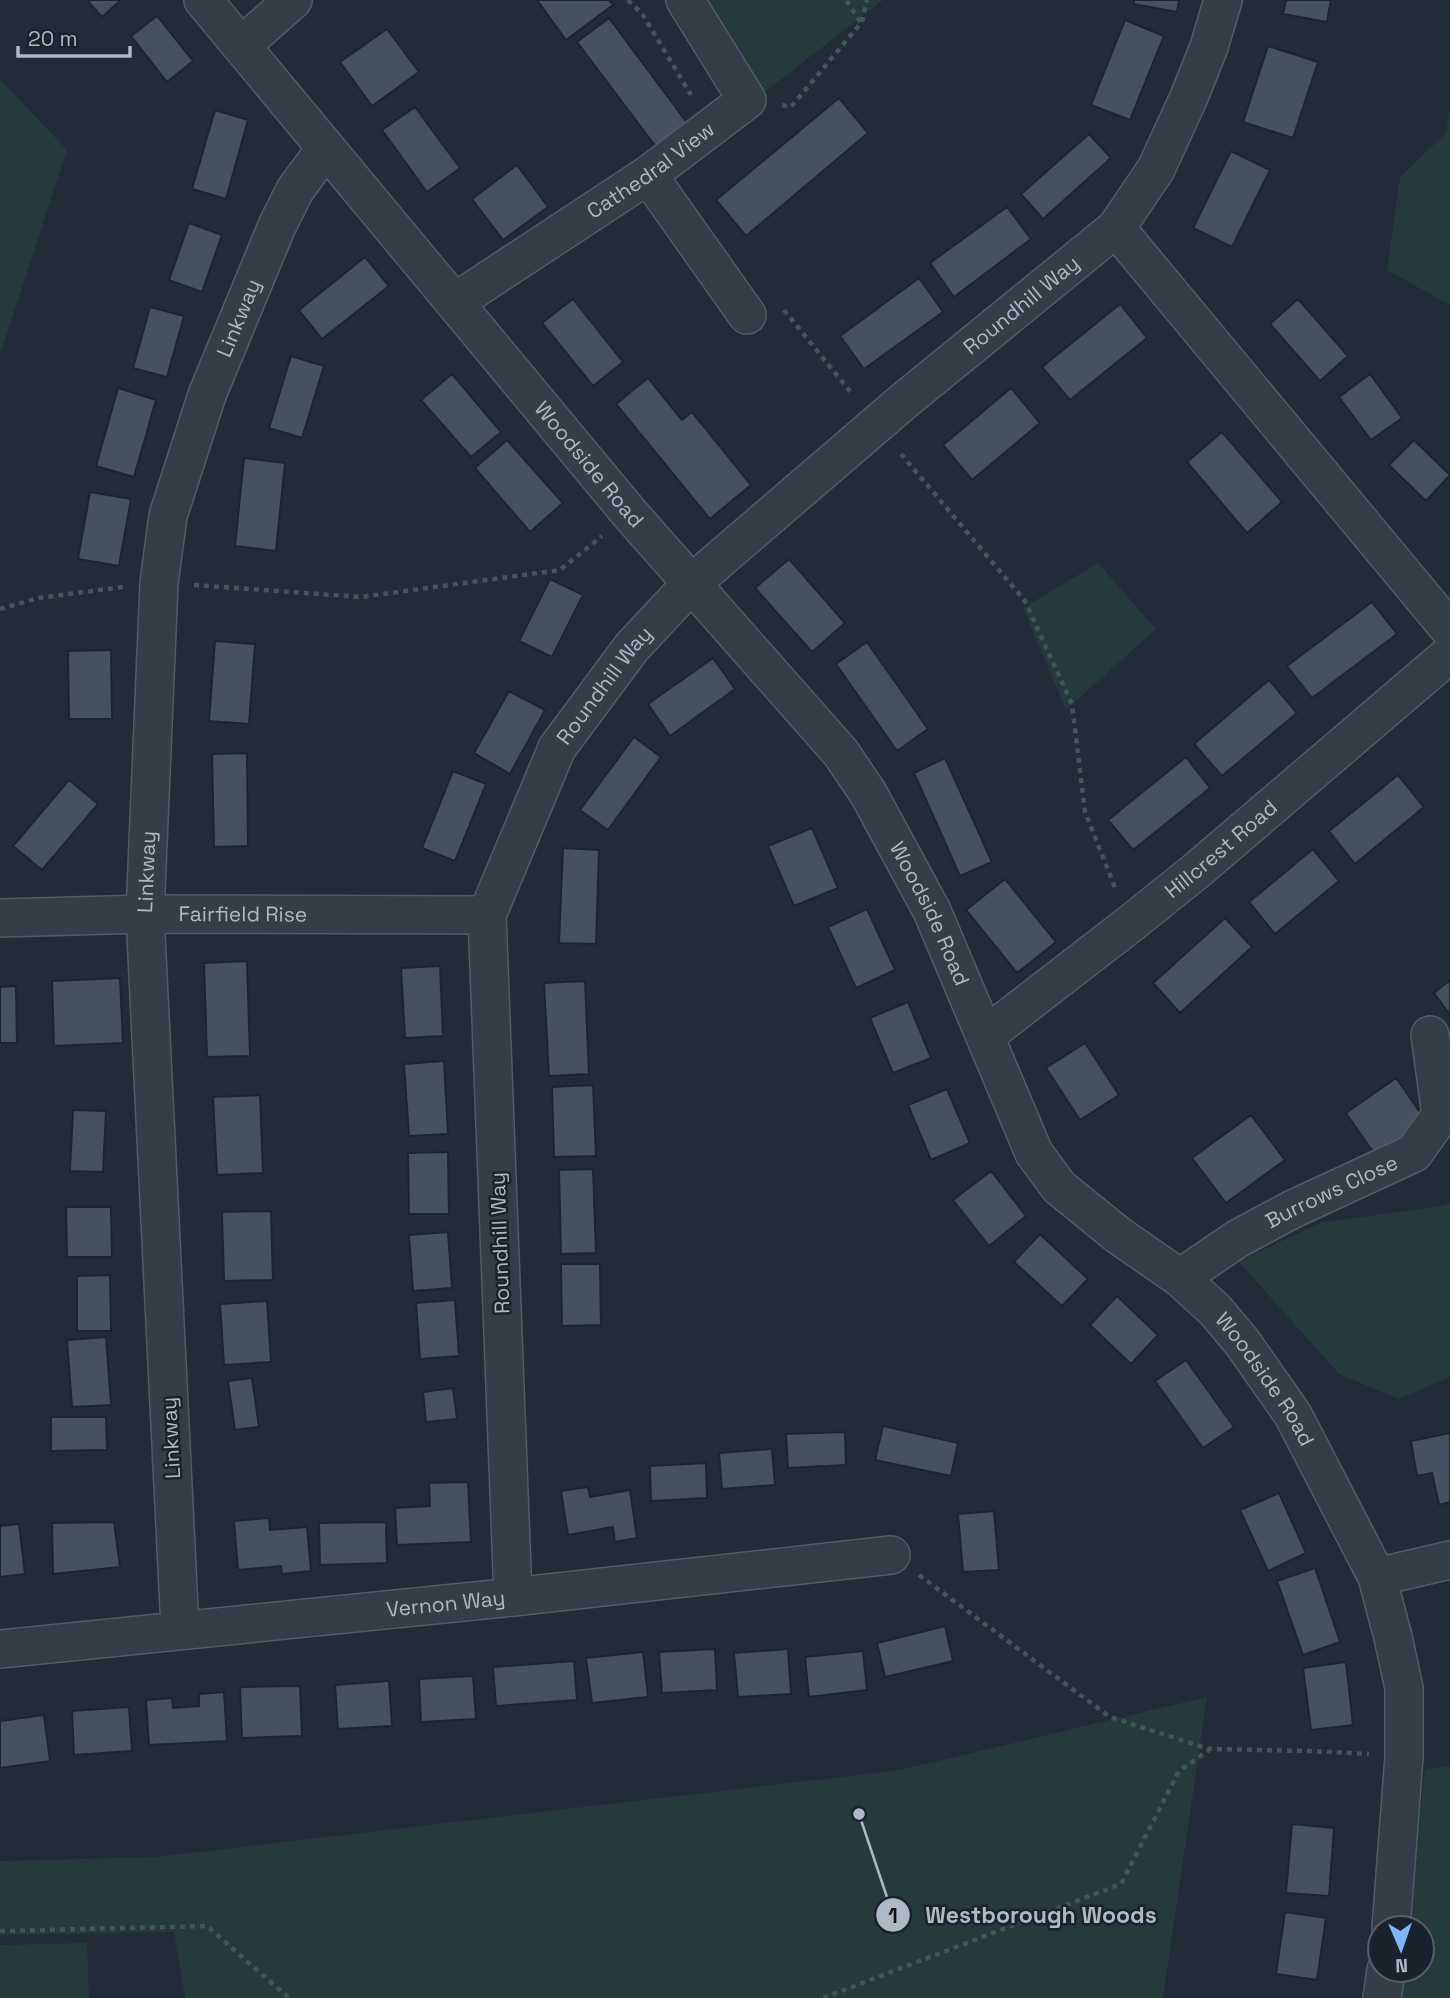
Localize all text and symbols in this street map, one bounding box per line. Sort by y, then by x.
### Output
scale bar [18,14,130,58]
text: 20 m [28,25,78,52]
street label: Cathedral View [582,115,720,225]
street label: Roundhill Way [957,249,1085,360]
street label: Linkway [210,275,267,361]
street label: Woodside Road [529,395,650,533]
street label: Roundhill Way [550,620,658,750]
street label: Hillcrest Road [1159,794,1283,904]
street label: Linkway [131,830,162,913]
street label: Woodside Road [884,837,976,990]
street label: Fairfield Rise [179,900,307,927]
street label: Burrows Close [1261,1148,1402,1234]
street label: Roundhill Way [484,1172,515,1314]
street label: Woodside Road [1210,1307,1321,1450]
street label: Linkway [155,1396,186,1480]
street label: Vernon Way [385,1584,506,1623]
callout: Westborough Woods [876,1893,1171,1937]
text: Westborough Woods [925,1900,1157,1930]
text: 1 [888,1902,898,1929]
north arrow [1366,1914,1436,1984]
text: N [1395,1953,1408,1978]

